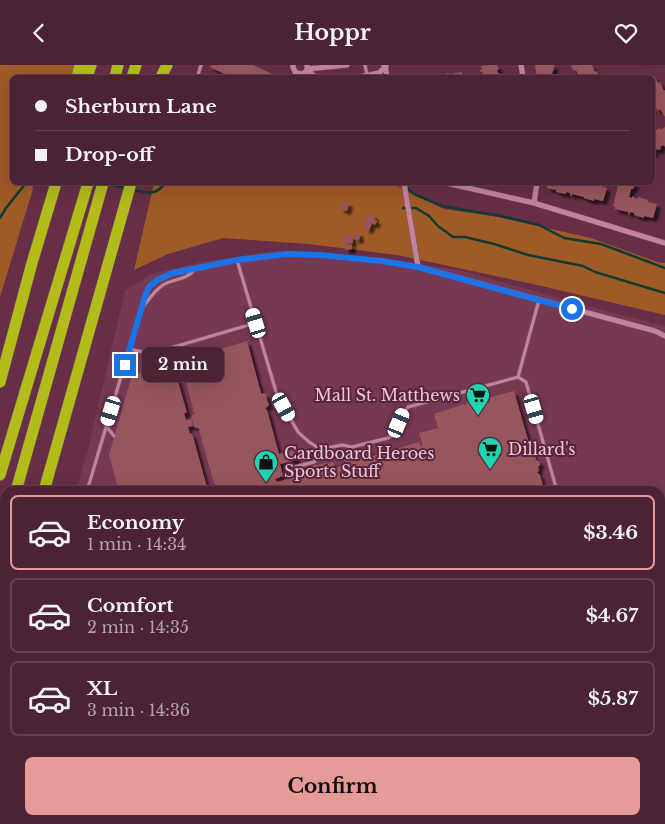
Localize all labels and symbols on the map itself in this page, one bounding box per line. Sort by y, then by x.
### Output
route start [561,298,583,320]
car [244,306,267,340]
callout: 2 min [142,347,225,383]
route end [114,354,136,376]
supermarket icon: Mall St. Matthews [465,382,491,416]
place label: Mall St. Matthews [314,385,460,405]
car [270,390,297,424]
car [522,393,545,425]
car [99,394,122,428]
car [386,406,411,440]
supermarket icon: Dillard's [477,436,503,470]
place label: Dillard's [508,439,576,459]
place label: Cardboard Heroes Sports Stuff [284,443,435,481]
shop icon: Cardboard Heroes Sports Stuff [253,449,279,483]

